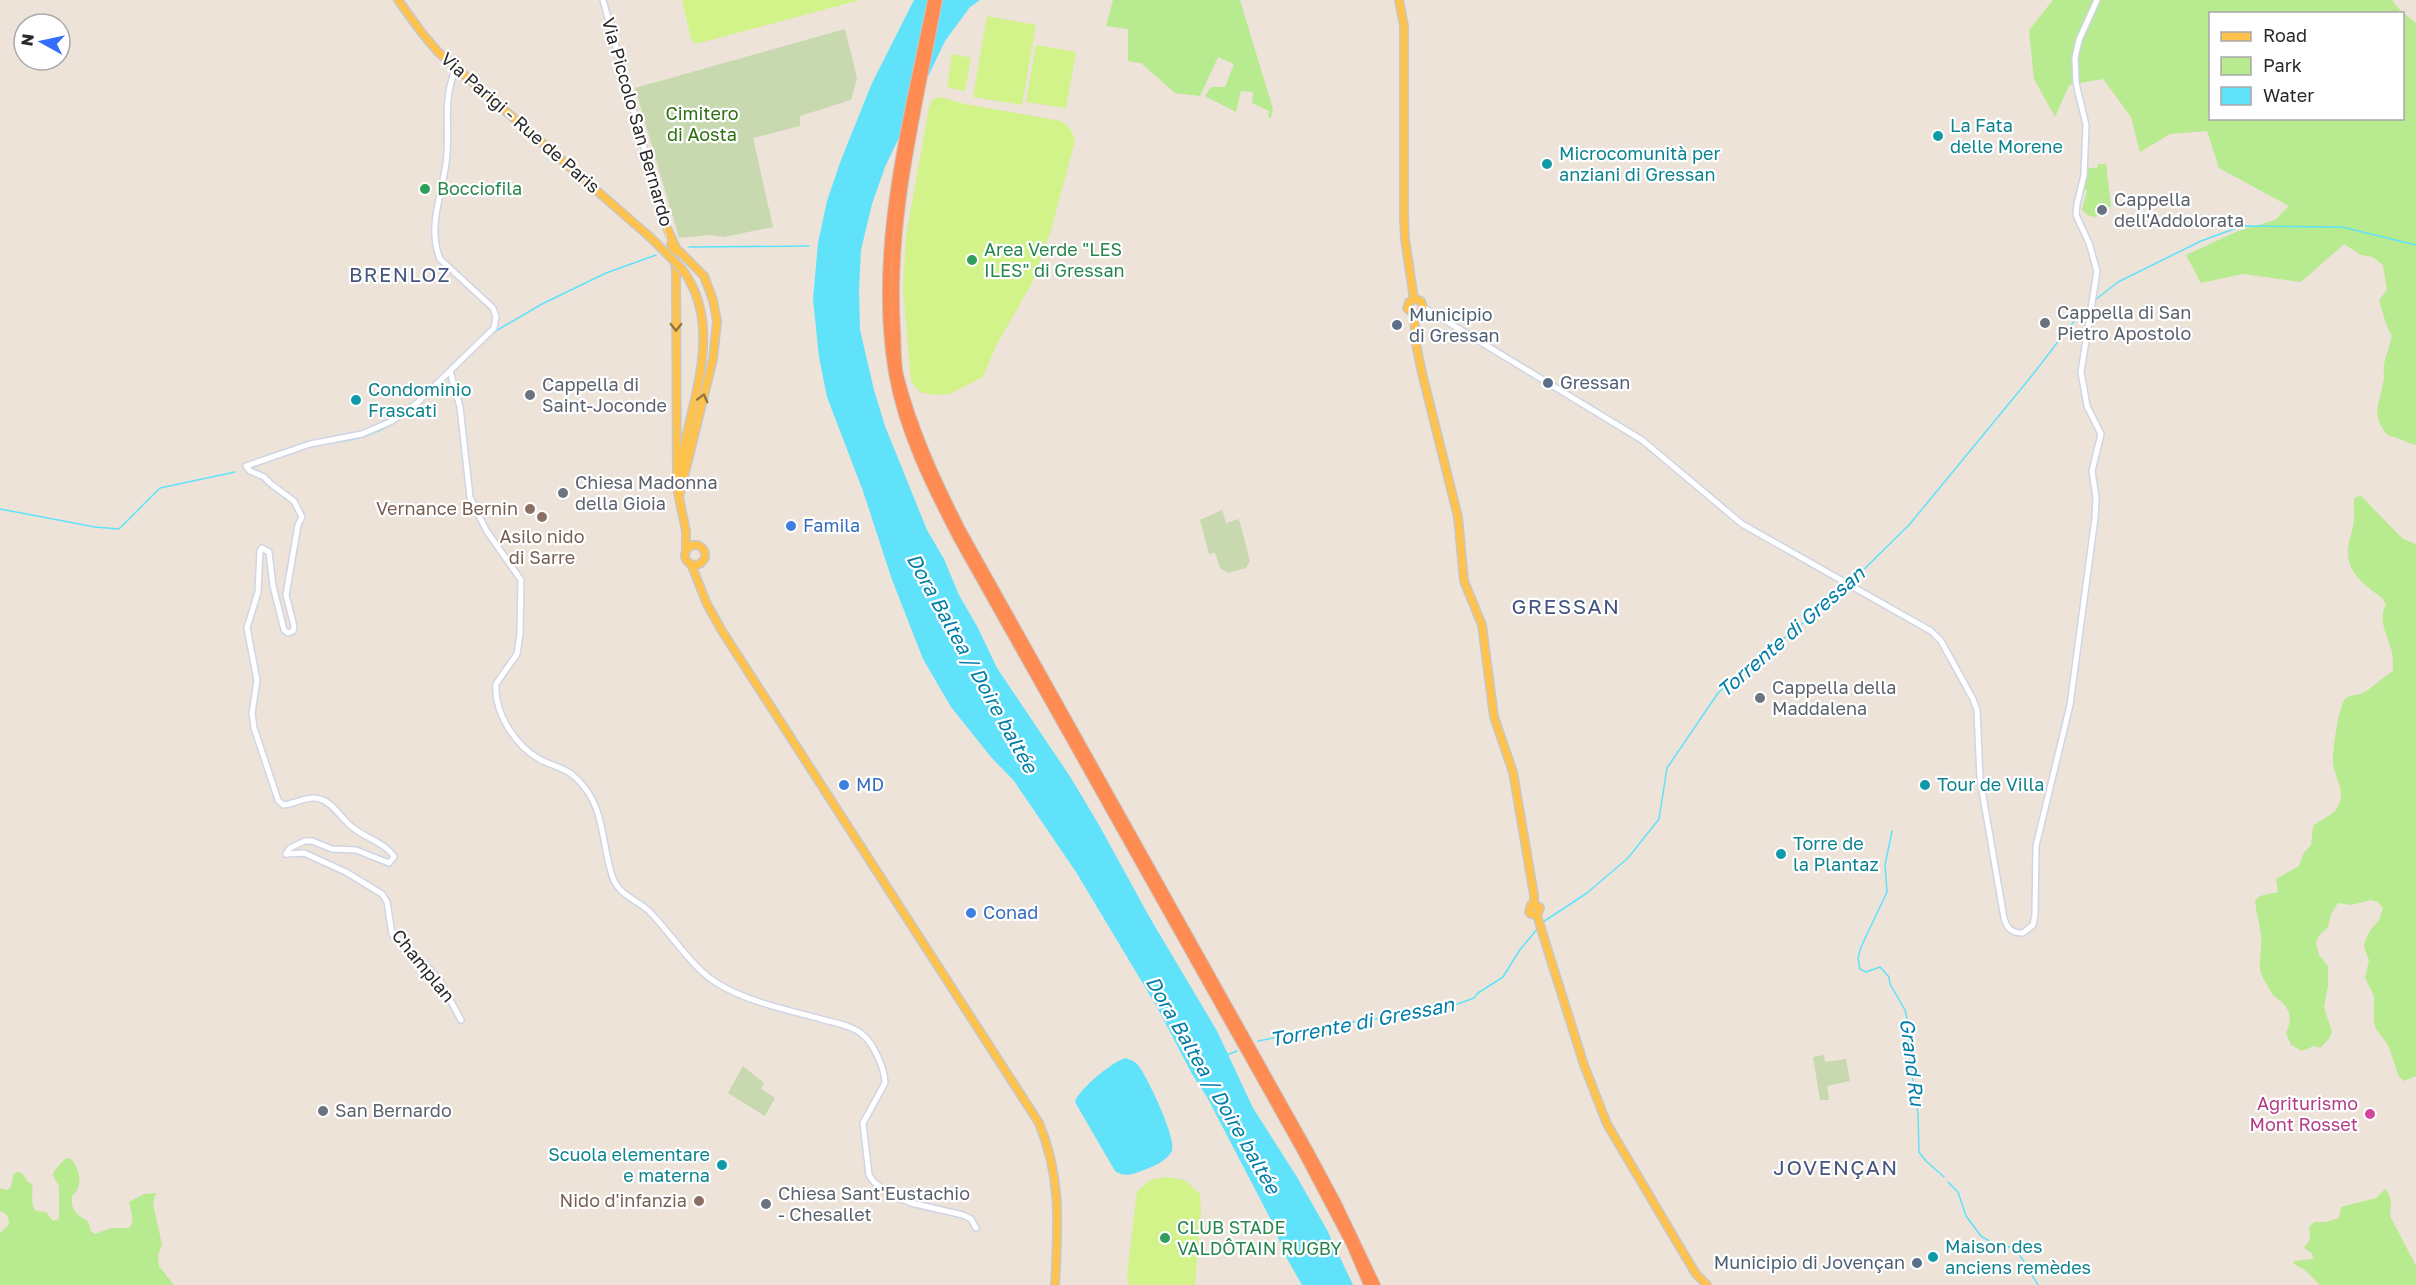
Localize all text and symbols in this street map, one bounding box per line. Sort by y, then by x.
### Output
north arrow [12,12,72,72]
legend [2209,12,2404,120]
street label: Via Piccolo San Bernardo [598,15,678,229]
text: Road [2263,24,2307,46]
text: N [16,32,38,47]
street label: Via Parigi - Rue de Paris [437,47,605,197]
text: Park [2263,54,2302,76]
text: Water [2263,84,2314,106]
park label: Cimitero di Aosta [665,102,739,145]
place label: La Fata delle Morene [1950,114,2063,157]
marker: La Fata delle Morene [1931,129,1945,143]
place label: Microcomunità per anziani di Gressan [1559,142,1720,185]
marker: Microcomunità per anziani di Gressan [1540,157,1554,171]
place label: Bocciofila [437,177,522,199]
marker: Bocciofila [418,182,432,196]
place label: Cappella dell'Addolorata [2114,188,2244,231]
marker: Cappella dell'Addolorata [2095,203,2109,217]
place label: Area Verde "LES ILES" di Gressan [984,238,1125,281]
marker: Area Verde "LES ILES" di Gressan [965,253,979,267]
district label: BRENLOZ [349,262,451,286]
place label: Cappella di San Pietro Apostolo [2057,301,2191,344]
place label: Municipio di Gressan [1409,303,1500,346]
marker: Cappella di San Pietro Apostolo [2038,316,2052,330]
marker: Municipio di Gressan [1390,318,1404,332]
one-way arrow [670,323,682,332]
place label: Gressan [1560,371,1630,393]
place label: Cappella di Saint-Joconde [542,373,667,416]
marker: Gressan [1541,376,1555,390]
place label: Condominio Frascati [368,378,471,421]
marker: Cappella di Saint-Joconde [523,388,537,402]
marker: Condominio Frascati [349,393,363,407]
one-way arrow [695,393,708,403]
place label: Chiesa Madonna della Gioia [575,471,718,514]
marker: Chiesa Madonna della Gioia [556,486,570,500]
place label: Vernance Bernin [376,497,518,519]
marker: Vernance Bernin [523,502,537,516]
marker: Asilo nido di Sarre [535,510,549,524]
place label: Famila [803,514,860,536]
marker: Famila [784,519,798,533]
place label: Asilo nido di Sarre [500,525,584,568]
water label: Dora Baltea / Doire baltée [902,548,1044,778]
water label: Torrente di Gressan [1712,560,1869,702]
district label: GRESSAN [1511,593,1621,619]
place label: Cappella della Maddalena [1772,676,1896,719]
marker: Cappella della Maddalena [1753,691,1767,705]
place label: MD [856,773,884,795]
place label: Tour de Villa [1937,773,2044,795]
marker: MD [837,778,851,792]
marker: Tour de Villa [1918,778,1932,792]
place label: Torre de la Plantaz [1793,832,1879,875]
marker: Torre de la Plantaz [1774,847,1788,861]
place label: Conad [983,901,1038,923]
marker: Conad [964,906,978,920]
street label: Champlan [388,924,460,1006]
water label: Dora Baltea / Doire baltée [1142,971,1287,1199]
water label: Torrente di Gressan [1268,991,1457,1051]
water label: Grand Ru [1896,1017,1930,1109]
place label: Agriturismo Mont Rosset [2250,1092,2358,1135]
place label: San Bernardo [335,1099,452,1121]
marker: San Bernardo [316,1104,330,1118]
marker: Agriturismo Mont Rosset [2363,1107,2377,1121]
place label: Scuola elementare e materna [548,1143,710,1186]
district label: JOVENÇAN [1773,1154,1899,1180]
marker: Scuola elementare e materna [715,1158,729,1172]
place label: Chiesa Sant'Eustachio - Chesallet [778,1182,970,1225]
place label: Nido d'infanzia [560,1189,687,1211]
marker: Nido d'infanzia [692,1194,706,1208]
marker: Chiesa Sant'Eustachio - Chesallet [759,1197,773,1211]
place label: CLUB STADE VALDÔTAIN RUGBY [1177,1216,1342,1259]
marker: CLUB STADE VALDÔTAIN RUGBY [1158,1231,1172,1245]
place label: Maison des anciens remèdes [1945,1235,2091,1278]
marker: Maison des anciens remèdes [1926,1250,1940,1264]
place label: Municipio di Jovençan [1714,1251,1905,1273]
marker: Municipio di Jovençan [1910,1256,1924,1270]

